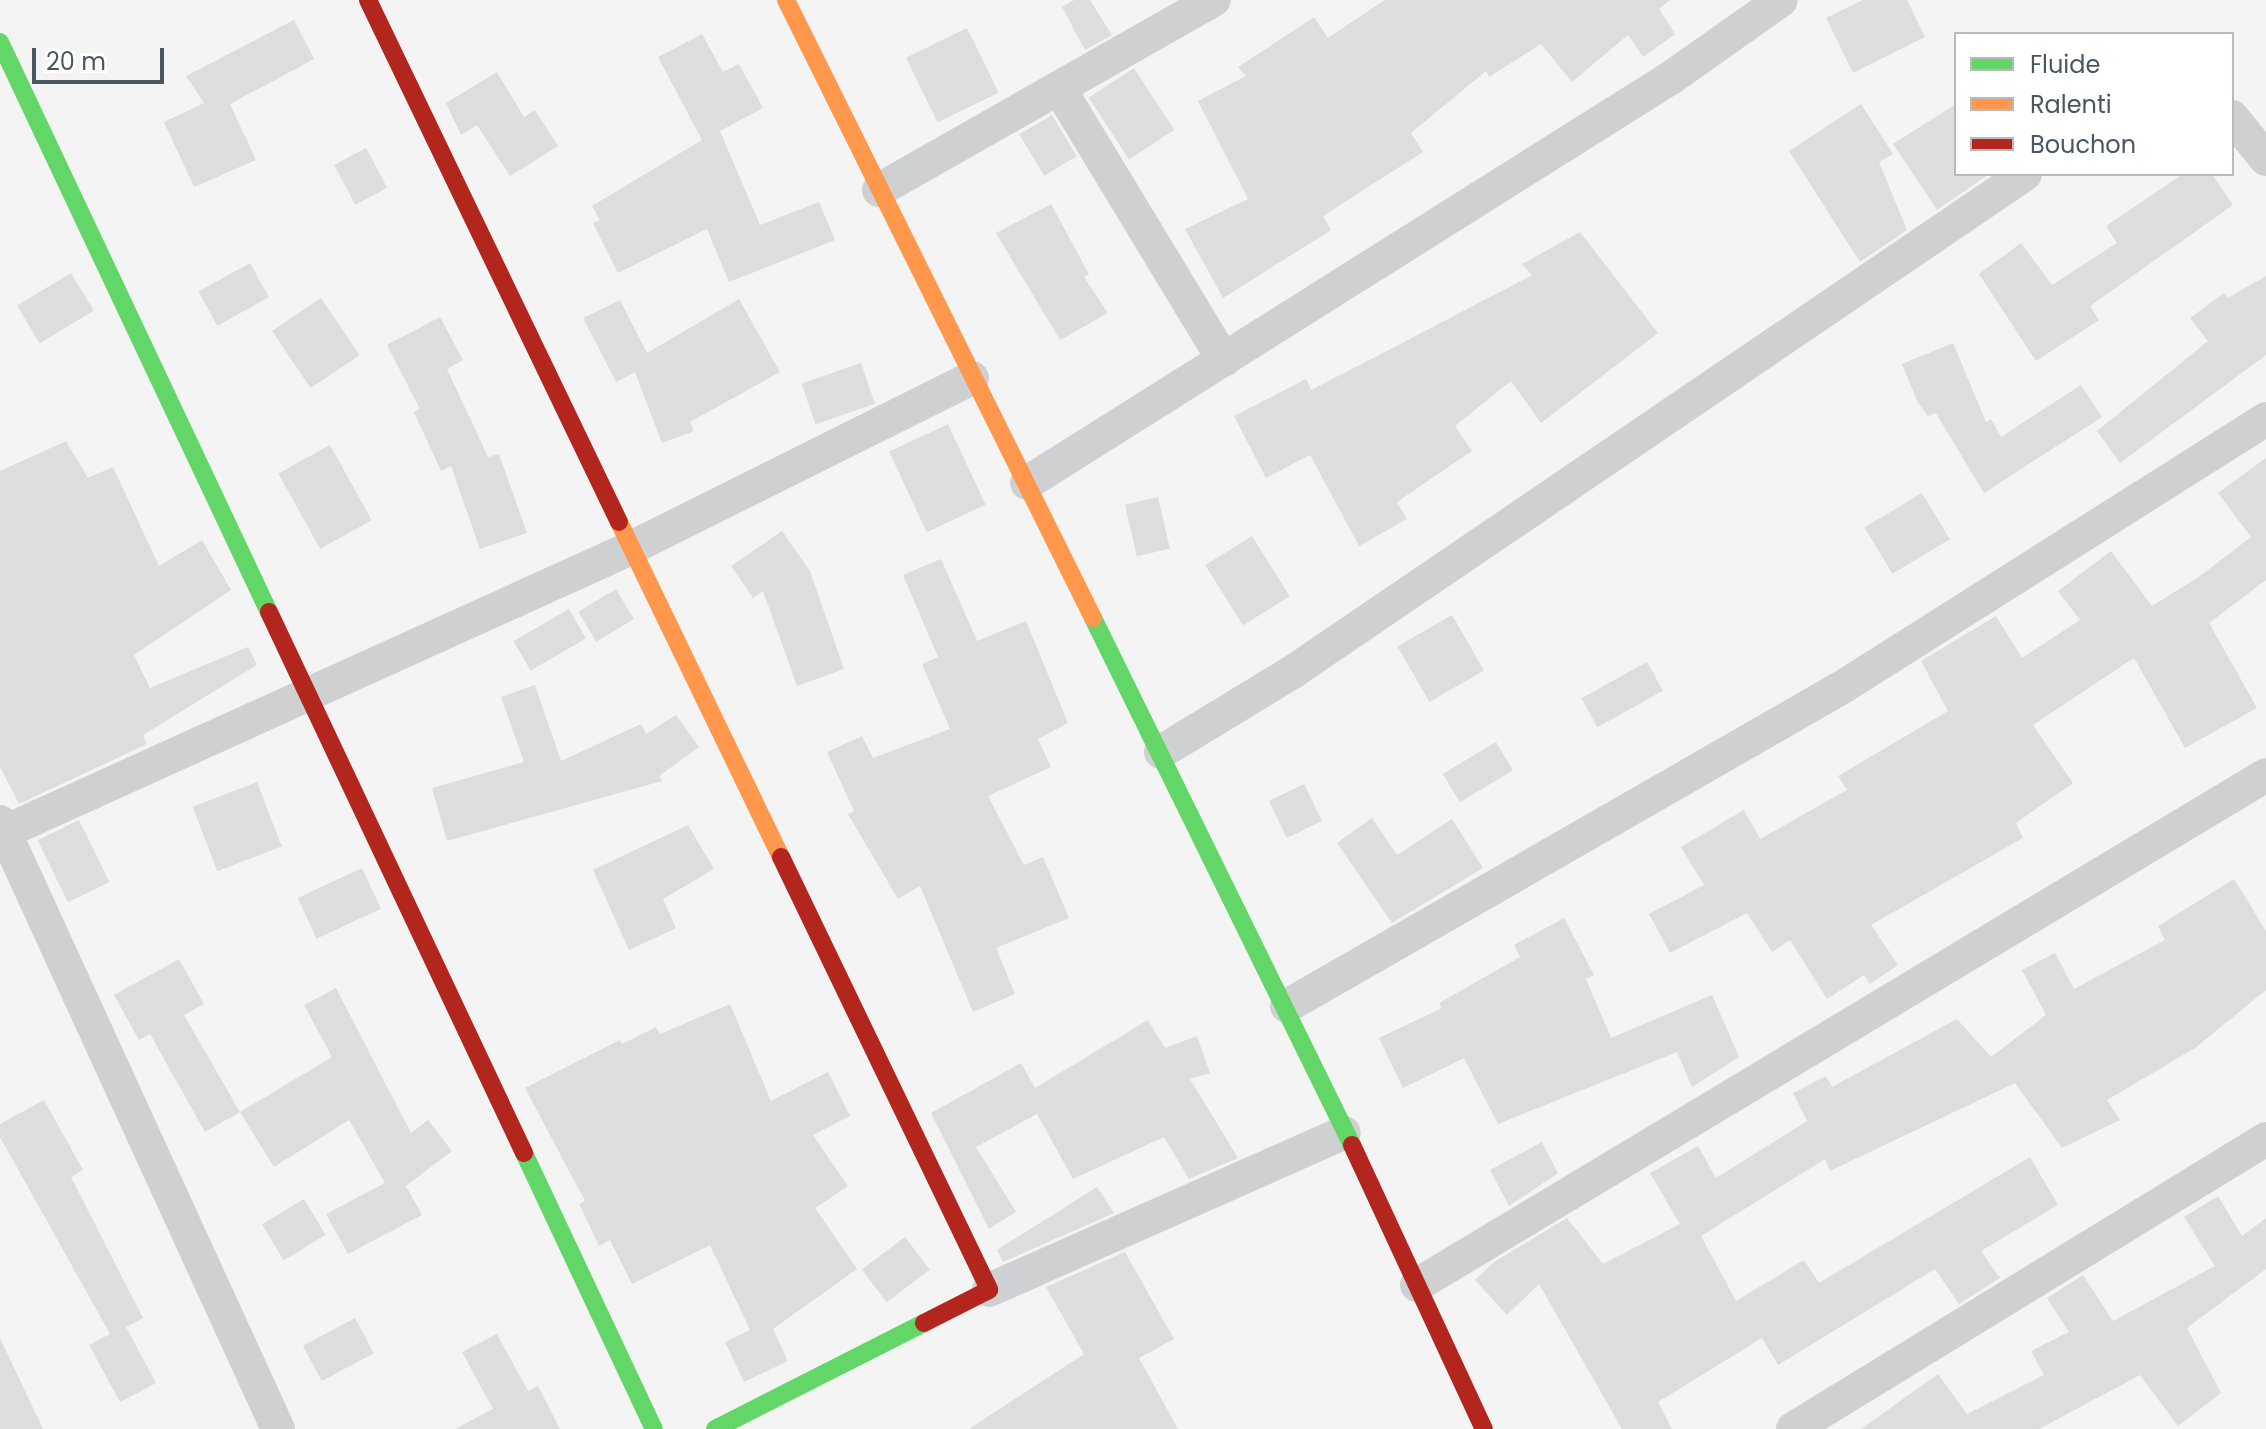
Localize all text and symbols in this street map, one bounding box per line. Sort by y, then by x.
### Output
scale bar [36,32,168,82]
legend [1954,32,2234,176]
text: 20 m [46,45,106,78]
text: Fluide [2030,48,2100,81]
text: Ralenti [2030,88,2112,121]
text: Bouchon [2030,128,2136,161]

